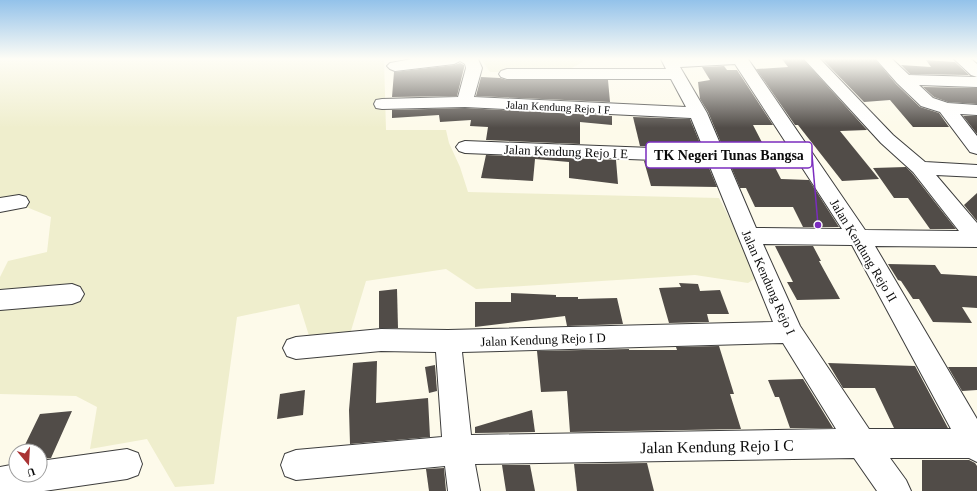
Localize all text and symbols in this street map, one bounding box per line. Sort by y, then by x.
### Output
street label: Jalan Kendung Rejo I F [506,98,610,116]
street label: Jalan Kendung Rejo I E [504,142,628,161]
callout: TK Negeri Tunas Bangsa [646,142,812,168]
text: TK Negeri Tunas Bangsa [654,148,804,163]
street label: Jalan Kendung Rejo II [827,196,900,304]
street label: Jalan Kendung Rejo I [739,228,798,337]
street label: Jalan Kendung Rejo I D [480,330,606,349]
street label: Jalan Kendung Rejo I C [640,437,794,457]
north arrow [8,443,48,483]
text: U [25,466,37,479]

